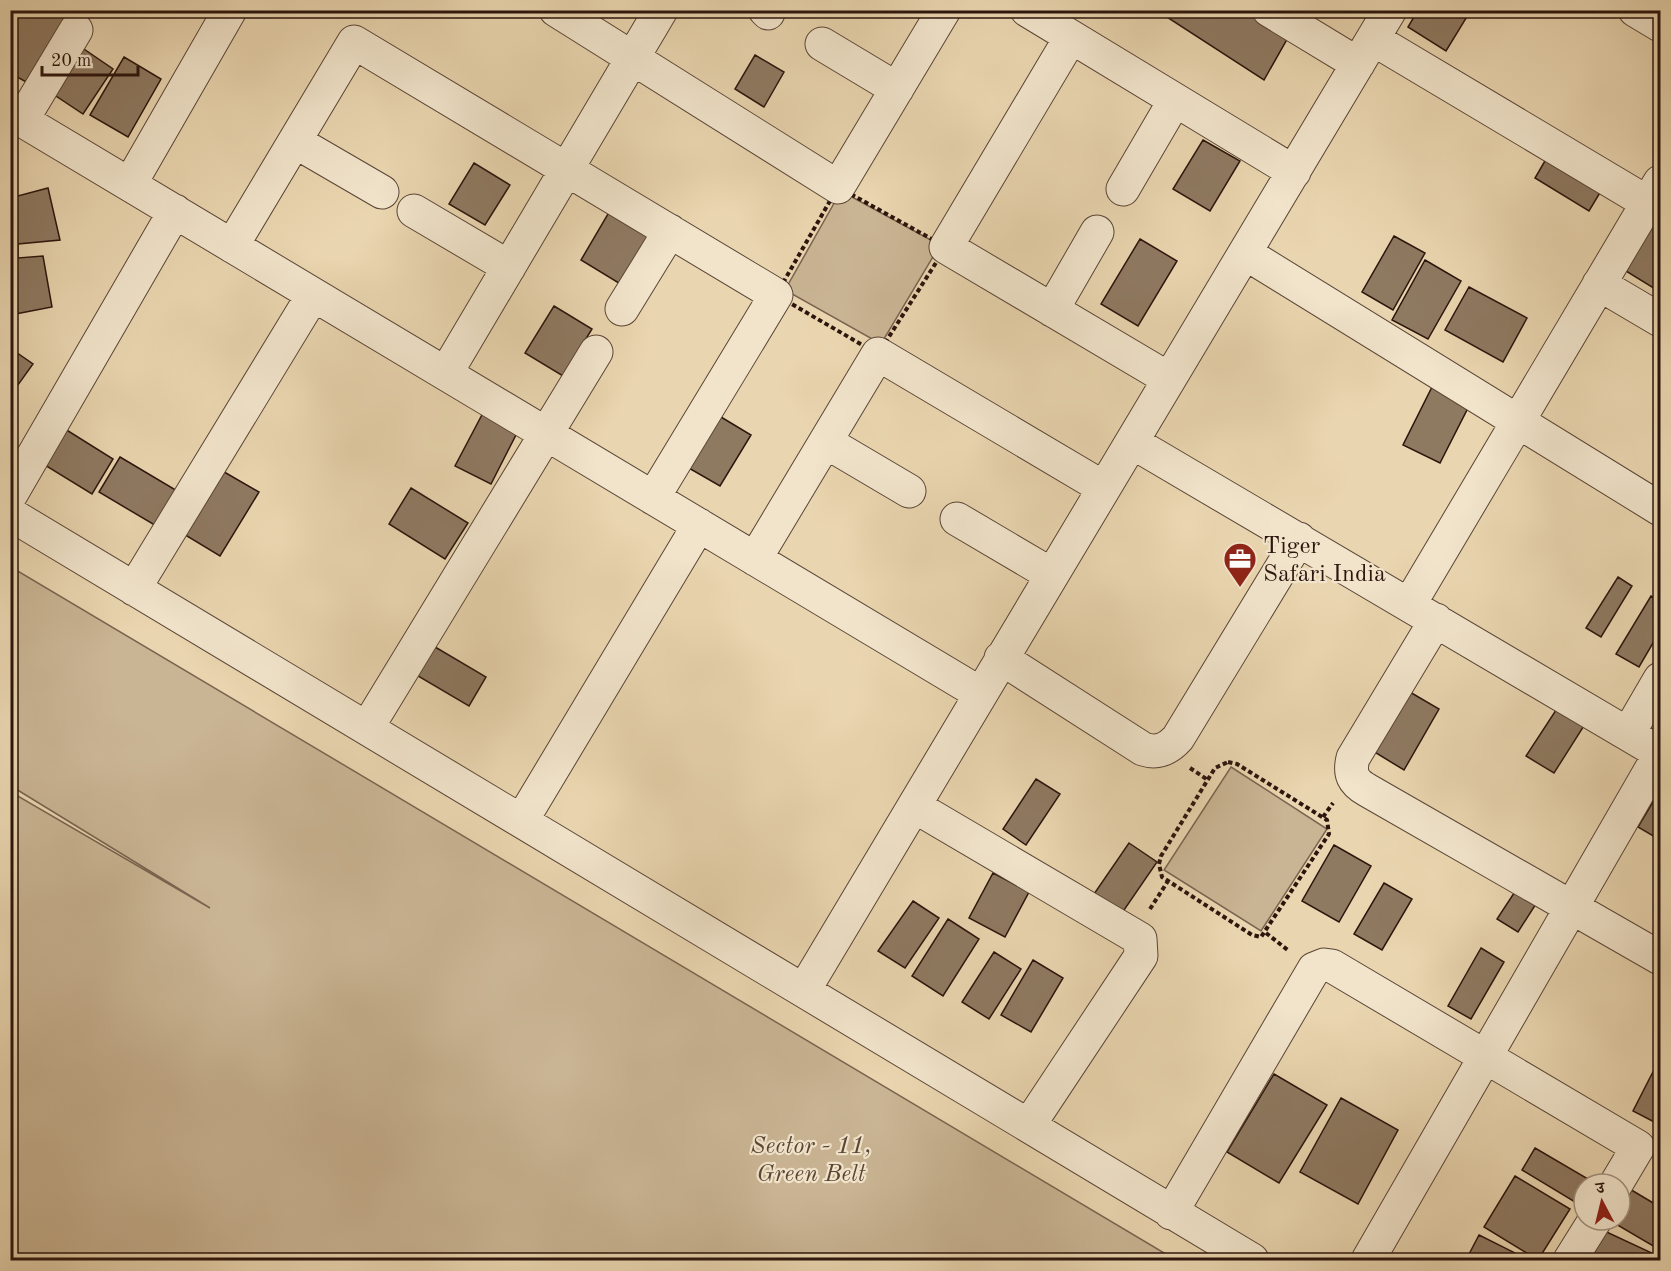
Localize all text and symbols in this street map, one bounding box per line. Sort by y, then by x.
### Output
scale bar [42,39,138,77]
text: 20 m [51,52,91,70]
place label: Tiger Safari India [1263,535,1386,587]
office icon: Tiger Safari India [1222,541,1258,588]
park label: Sector - 11, Green Belt [751,1135,871,1187]
north arrow [1572,1172,1632,1232]
text: उ [1594,1180,1607,1198]

